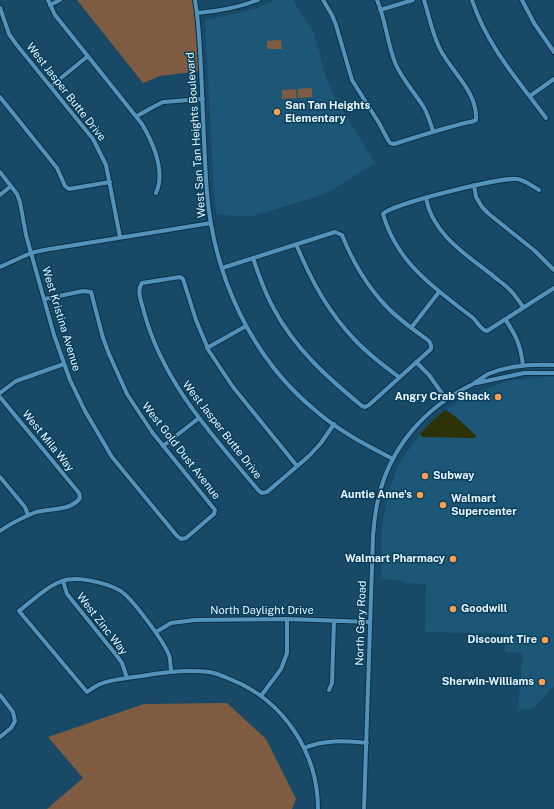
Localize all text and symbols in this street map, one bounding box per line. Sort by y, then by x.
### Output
street label: West Jasper Butte Drive [24,40,108,144]
street label: West San Tan Heights Boulevard [184,52,208,218]
place label: San Tan Heights Elementary [285,99,370,125]
marker: San Tan Heights Elementary [272,107,282,117]
street label: West Kristina Avenue [39,265,83,373]
street label: West Jasper Butte Drive [180,378,264,482]
place label: Angry Crab Shack [395,390,490,404]
marker: Angry Crab Shack [493,392,503,402]
street label: West Gold Dust Avenue [139,400,223,502]
street label: West Mila Way [19,408,77,474]
place label: Subway [433,469,474,483]
marker: Subway [420,471,430,481]
place label: Auntie Anne's [340,488,412,502]
marker: Auntie Anne's [415,490,425,500]
place label: Walmart Supercenter [451,492,517,518]
marker: Walmart Supercenter [438,500,448,510]
place label: Walmart Pharmacy [345,552,445,566]
marker: Walmart Pharmacy [448,554,458,564]
street label: North Gary Road [353,580,369,666]
street label: West Zinc Way [74,590,130,658]
place label: Goodwill [461,602,507,616]
street label: North Daylight Drive [210,604,314,618]
marker: Goodwill [448,604,458,614]
place label: Discount Tire [467,633,537,647]
marker: Discount Tire [540,635,550,645]
place label: Sherwin-Williams [442,675,534,689]
marker: Sherwin-Williams [537,677,547,687]

